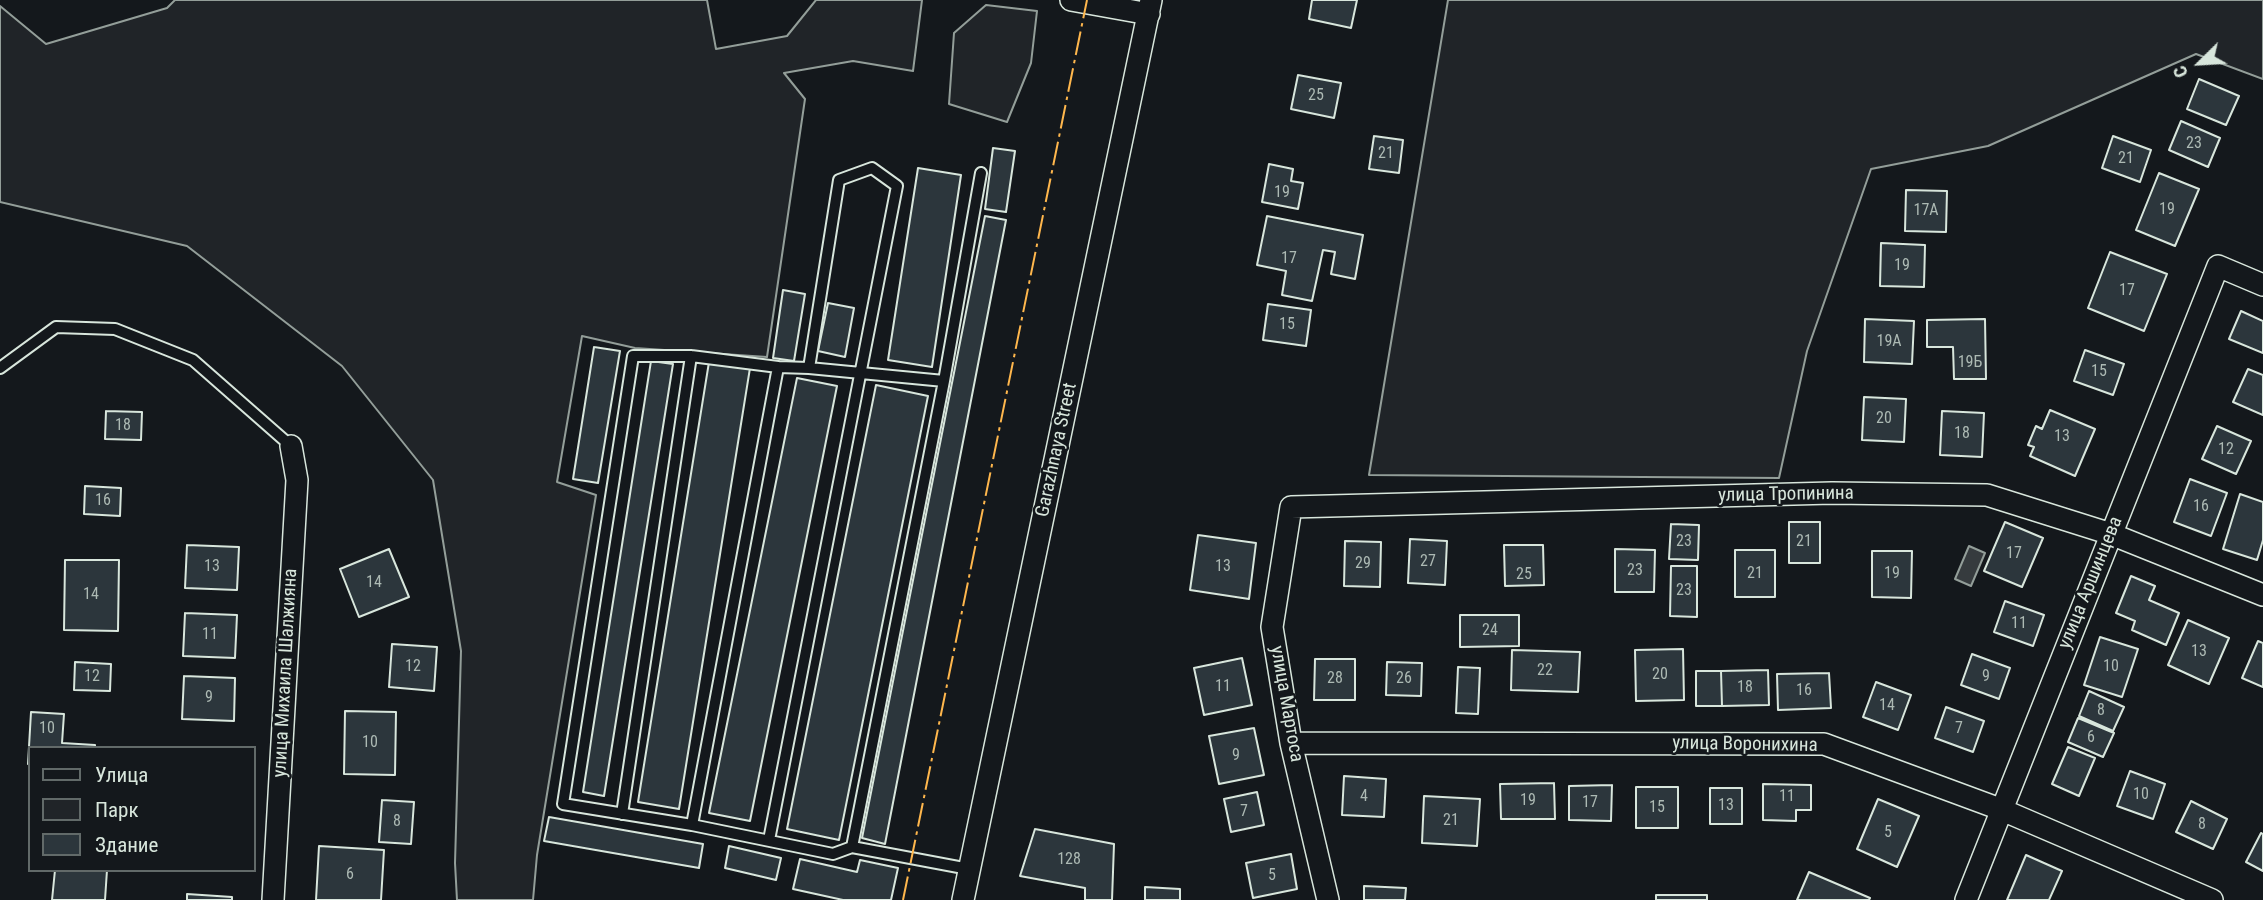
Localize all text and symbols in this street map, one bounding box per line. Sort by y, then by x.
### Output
north arrow [2165,28,2235,98]
text: С [2168,62,2193,81]
house number: 25 [1308,86,1324,106]
house number: 23 [2186,134,2202,154]
house number: 21 [1378,144,1394,164]
house number: 21 [2118,149,2134,169]
house number: 19 [1274,183,1290,203]
house number: 19 [2159,200,2175,220]
house number: 17А [1913,201,1939,221]
house number: 17 [1281,249,1297,269]
house number: 19 [1894,256,1910,276]
house number: 17 [2119,281,2135,301]
house number: 15 [1279,315,1295,335]
house number: 19А [1876,332,1902,352]
house number: 19Б [1958,353,1982,373]
house number: 15 [2091,362,2107,382]
street label: Garazhnaya Street [1032,381,1082,519]
house number: 20 [1876,409,1892,429]
house number: 18 [115,416,131,436]
house number: 18 [1954,424,1970,444]
house number: 13 [2054,427,2070,447]
house number: 12 [2218,440,2234,460]
street label: улица Тропинина [1718,482,1854,508]
house number: 16 [95,491,111,511]
house number: 16 [2193,497,2209,517]
street label: улица Аршинцева [2054,513,2128,653]
house number: 23 [1676,532,1692,552]
house number: 21 [1796,532,1812,552]
house number: 17 [2006,544,2022,564]
house number: 27 [1420,552,1436,572]
house number: 29 [1355,554,1371,574]
house number: 13 [204,557,220,577]
house number: 13 [1215,557,1231,577]
house number: 23 [1627,561,1643,581]
house number: 21 [1747,564,1763,584]
house number: 19 [1884,564,1900,584]
house number: 25 [1516,565,1532,585]
street label: улица Михаила Шалжияна [269,568,303,778]
house number: 14 [366,573,382,593]
house number: 23 [1676,581,1692,601]
house number: 14 [83,585,99,605]
house number: 11 [2011,614,2027,634]
house number: 24 [1482,621,1498,641]
house number: 11 [202,625,218,645]
house number: 13 [2191,642,2207,662]
street label: улица Мартоса [1265,644,1307,764]
house number: 12 [405,657,421,677]
house number: 10 [2103,657,2119,677]
house number: 22 [1537,661,1553,681]
house number: 20 [1652,665,1668,685]
house number: 12 [84,667,100,687]
house number: 9 [1982,667,1990,687]
house number: 28 [1327,669,1343,689]
house number: 26 [1396,669,1412,689]
house number: 11 [1215,677,1231,697]
house number: 18 [1737,678,1753,698]
house number: 16 [1796,681,1812,701]
house number: 9 [205,688,213,708]
house number: 14 [1879,696,1895,716]
house number: 8 [2097,701,2105,721]
house number: 10 [39,719,55,739]
house number: 7 [1955,719,1963,739]
house number: 6 [2087,728,2095,748]
street label: улица Воронихина [1672,732,1818,758]
house number: 10 [362,733,378,753]
legend [28,746,256,872]
house number: 9 [1232,746,1240,766]
text: Улица [95,763,148,787]
house number: 10 [2133,785,2149,805]
house number: 4 [1360,787,1368,807]
house number: 11 [1779,787,1795,807]
house number: 19 [1520,791,1536,811]
house number: 17 [1582,793,1598,813]
house number: 13 [1718,796,1734,816]
text: Парк [95,798,139,822]
house number: 15 [1649,798,1665,818]
house number: 7 [1240,802,1248,822]
house number: 21 [1443,811,1459,831]
house number: 8 [393,812,401,832]
house number: 8 [2198,815,2206,835]
house number: 5 [1884,823,1892,843]
text: Здание [95,833,158,857]
house number: 128 [1057,850,1081,870]
house number: 6 [346,865,354,885]
house number: 5 [1268,866,1276,886]

